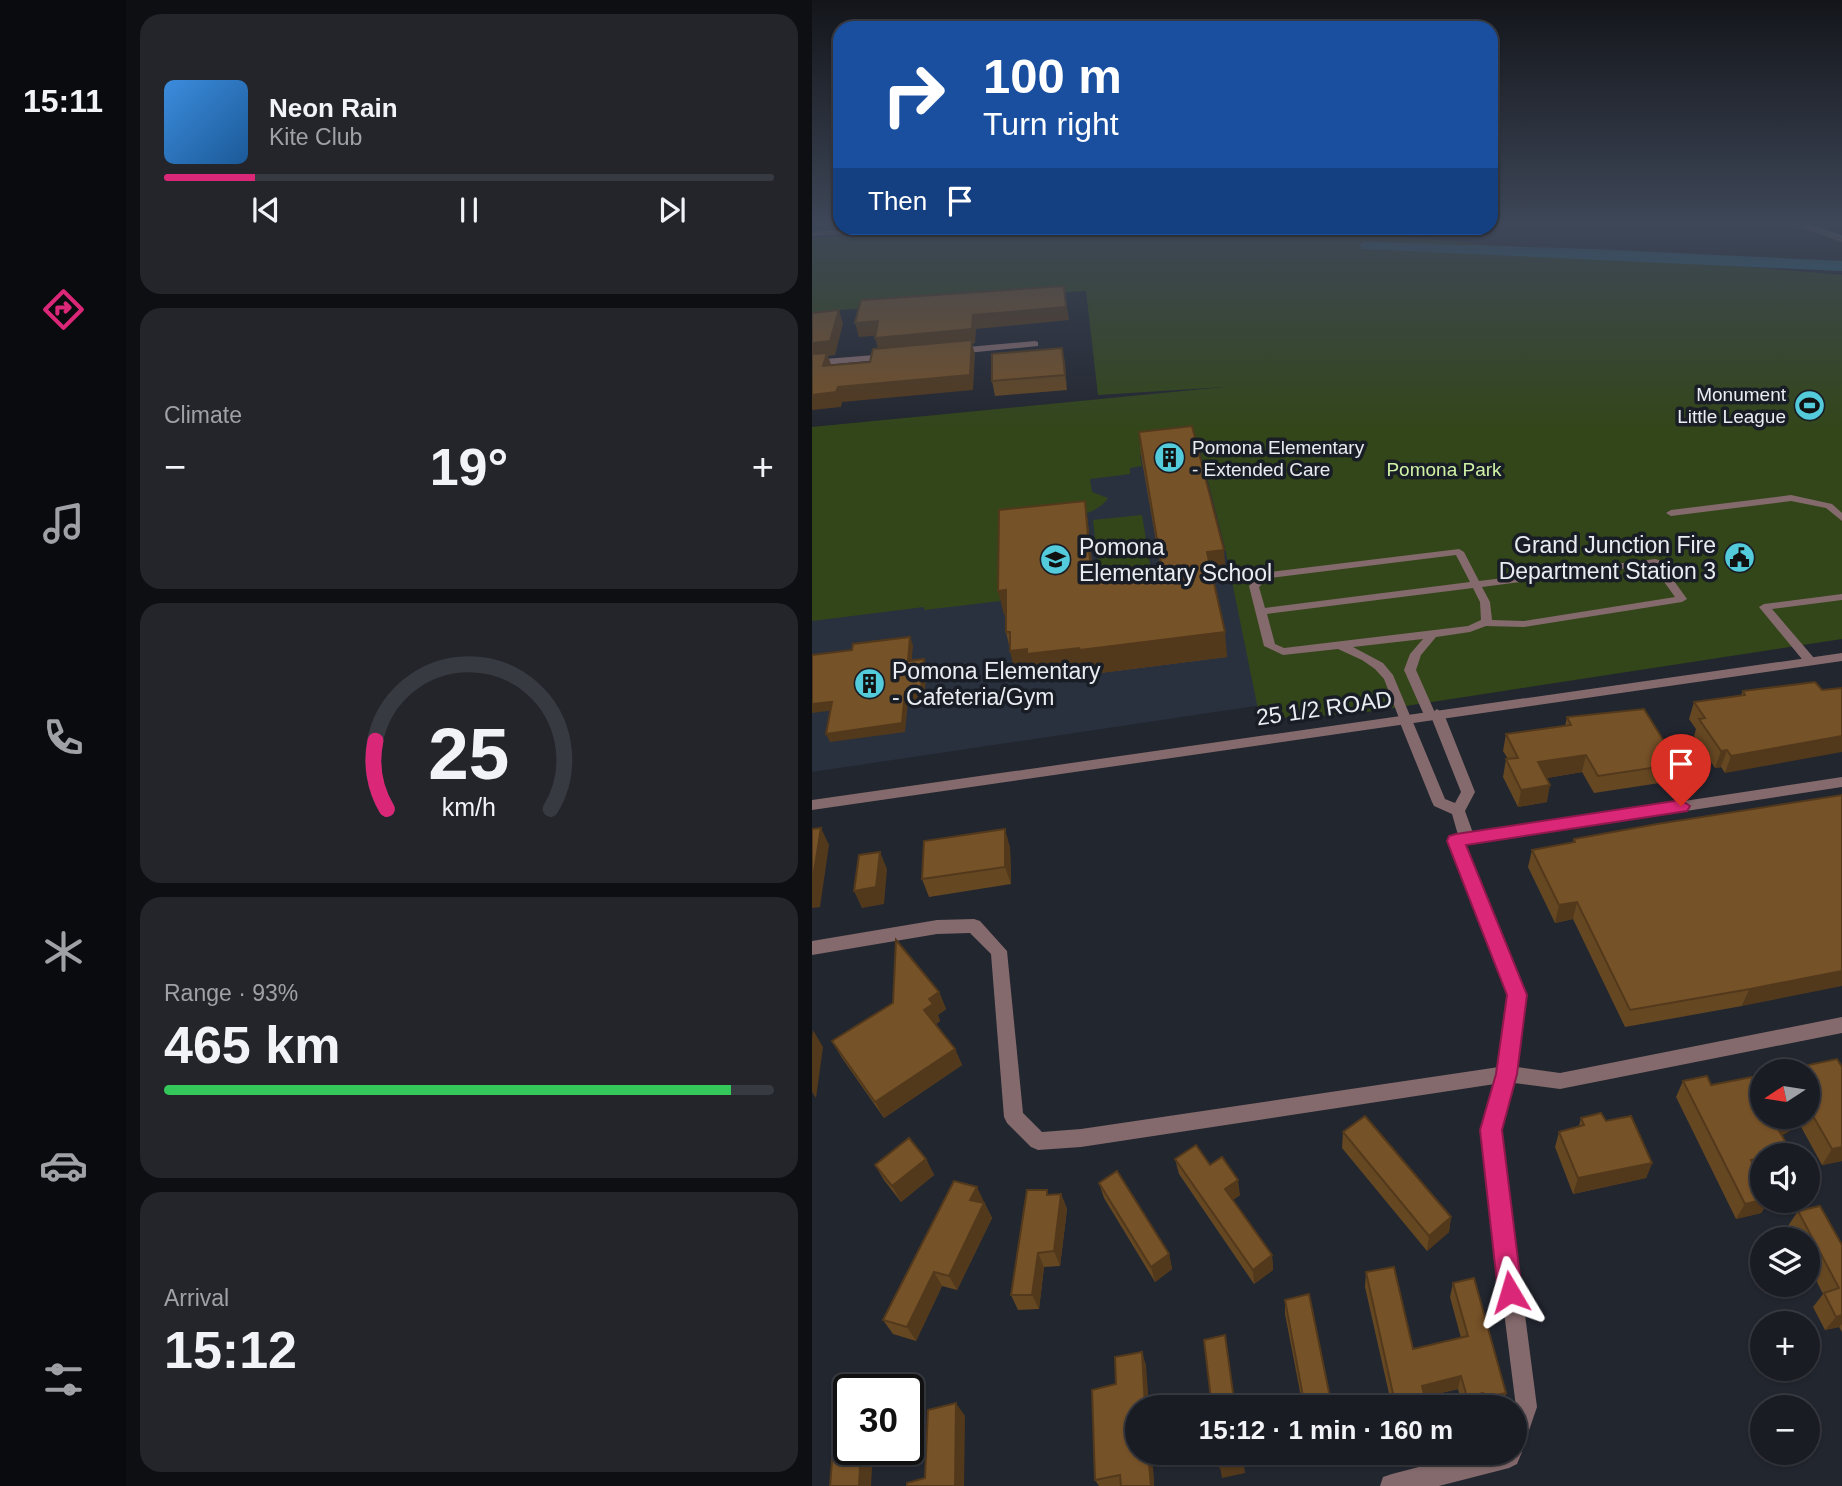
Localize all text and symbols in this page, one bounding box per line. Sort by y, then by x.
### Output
icon: right [868,49,959,140]
text: 100 m [983,49,1122,103]
text: 15:11 [23,83,103,119]
text: Neon Rain [269,93,398,123]
text: Turn right [983,106,1119,142]
text: Kite Club [269,124,362,150]
icon: arrive [941,182,979,220]
text: Then [868,186,927,216]
icon: previous [247,191,285,229]
icon: pause [450,191,488,229]
icon: next [653,191,691,229]
icon: directions [39,285,88,334]
place label: Monument Little League [1677,384,1787,427]
sports icon: Monument Little League [1792,388,1826,422]
text: Climate [164,402,242,428]
place label: Pomona Elementary - Extended Care [1192,437,1365,480]
text: 19° [430,438,508,496]
building icon: Pomona Elementary - Extended Care [1152,441,1186,475]
text: − [164,446,186,488]
text: + [752,446,774,488]
park label: Pomona Park [1386,459,1502,480]
icon: music [39,499,88,548]
place label: Grand Junction Fire Department Station 3 [1499,532,1716,584]
place label: Pomona Elementary School [1079,534,1272,586]
public building icon: Grand Junction Fire Department Station 3 [1722,541,1756,575]
school or university icon: Pomona Elementary School [1039,543,1073,577]
place label: Pomona Elementary - Cafeteria/Gym [892,658,1101,710]
building icon: Pomona Elementary - Cafeteria/Gym [852,667,886,701]
street label: 25 1/2 ROAD [1254,686,1394,730]
icon: phone [39,713,88,762]
text: 25 [429,713,509,794]
pin [1651,734,1711,806]
icon: arrive [1662,745,1700,783]
text: km/h [442,793,496,821]
icon: climate [39,927,88,976]
text: Range · 93% [164,980,298,1006]
text: 465 km [164,1016,340,1074]
north arrow [1750,1059,1820,1129]
map controls [1750,1059,1820,1465]
icon: car [39,1141,88,1190]
button: sound [1750,1143,1820,1213]
button: layers [1750,1227,1820,1297]
position arrow [1473,1255,1547,1329]
text: Arrival [164,1285,229,1311]
button: + [1750,1311,1820,1381]
text: 15:12 [164,1321,297,1379]
icon: filters [39,1355,88,1404]
speed limit sign: 30 [833,1374,924,1465]
button: − [1750,1395,1820,1465]
text: 15:12 · 1 min · 160 m [1199,1415,1453,1445]

